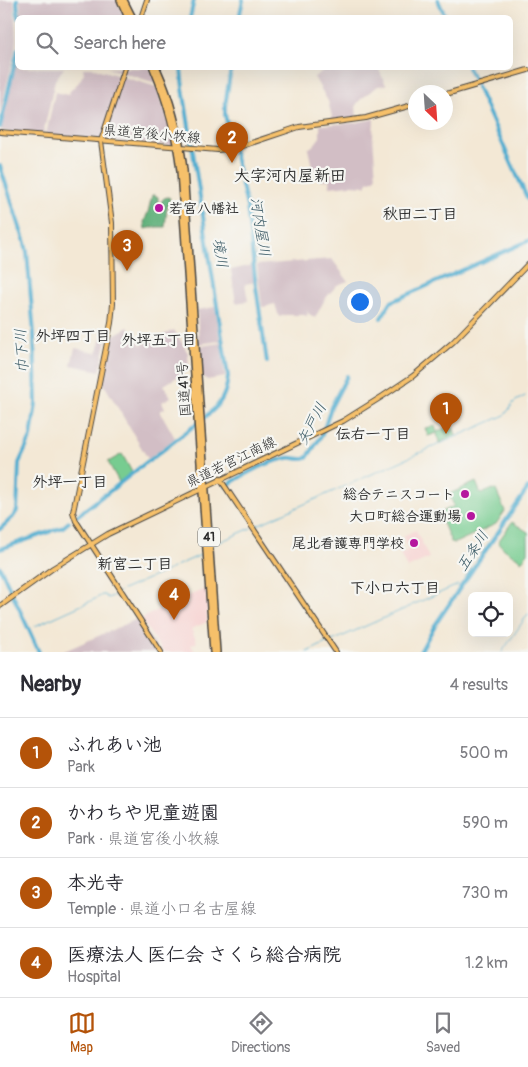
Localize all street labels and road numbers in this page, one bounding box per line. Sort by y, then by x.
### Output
street label: 県道宮後小牧線 [102,121,202,147]
street label: 国道41号 [174,361,194,417]
street label: 県道若宮江南線 [183,433,279,491]
road number: 41 [198,528,220,546]

